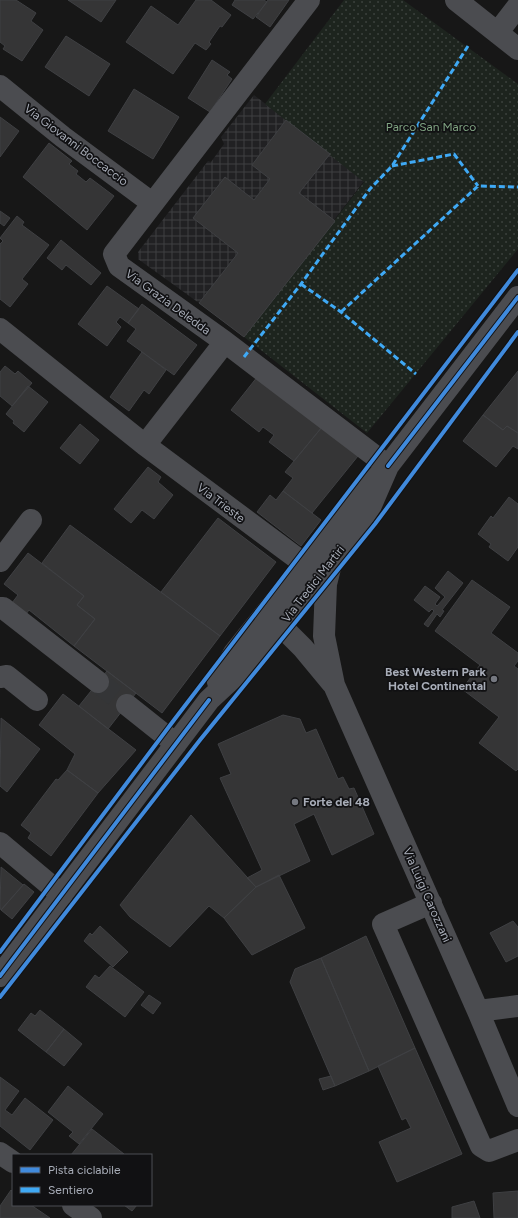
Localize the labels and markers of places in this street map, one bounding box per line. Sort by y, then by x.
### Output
place label: Best Western Park Hotel Continental [385,665,487,693]
marker: Best Western Park Hotel Continental [489,674,499,684]
place label: Forte del 48 [303,795,370,809]
marker: Forte del 48 [290,797,300,807]

